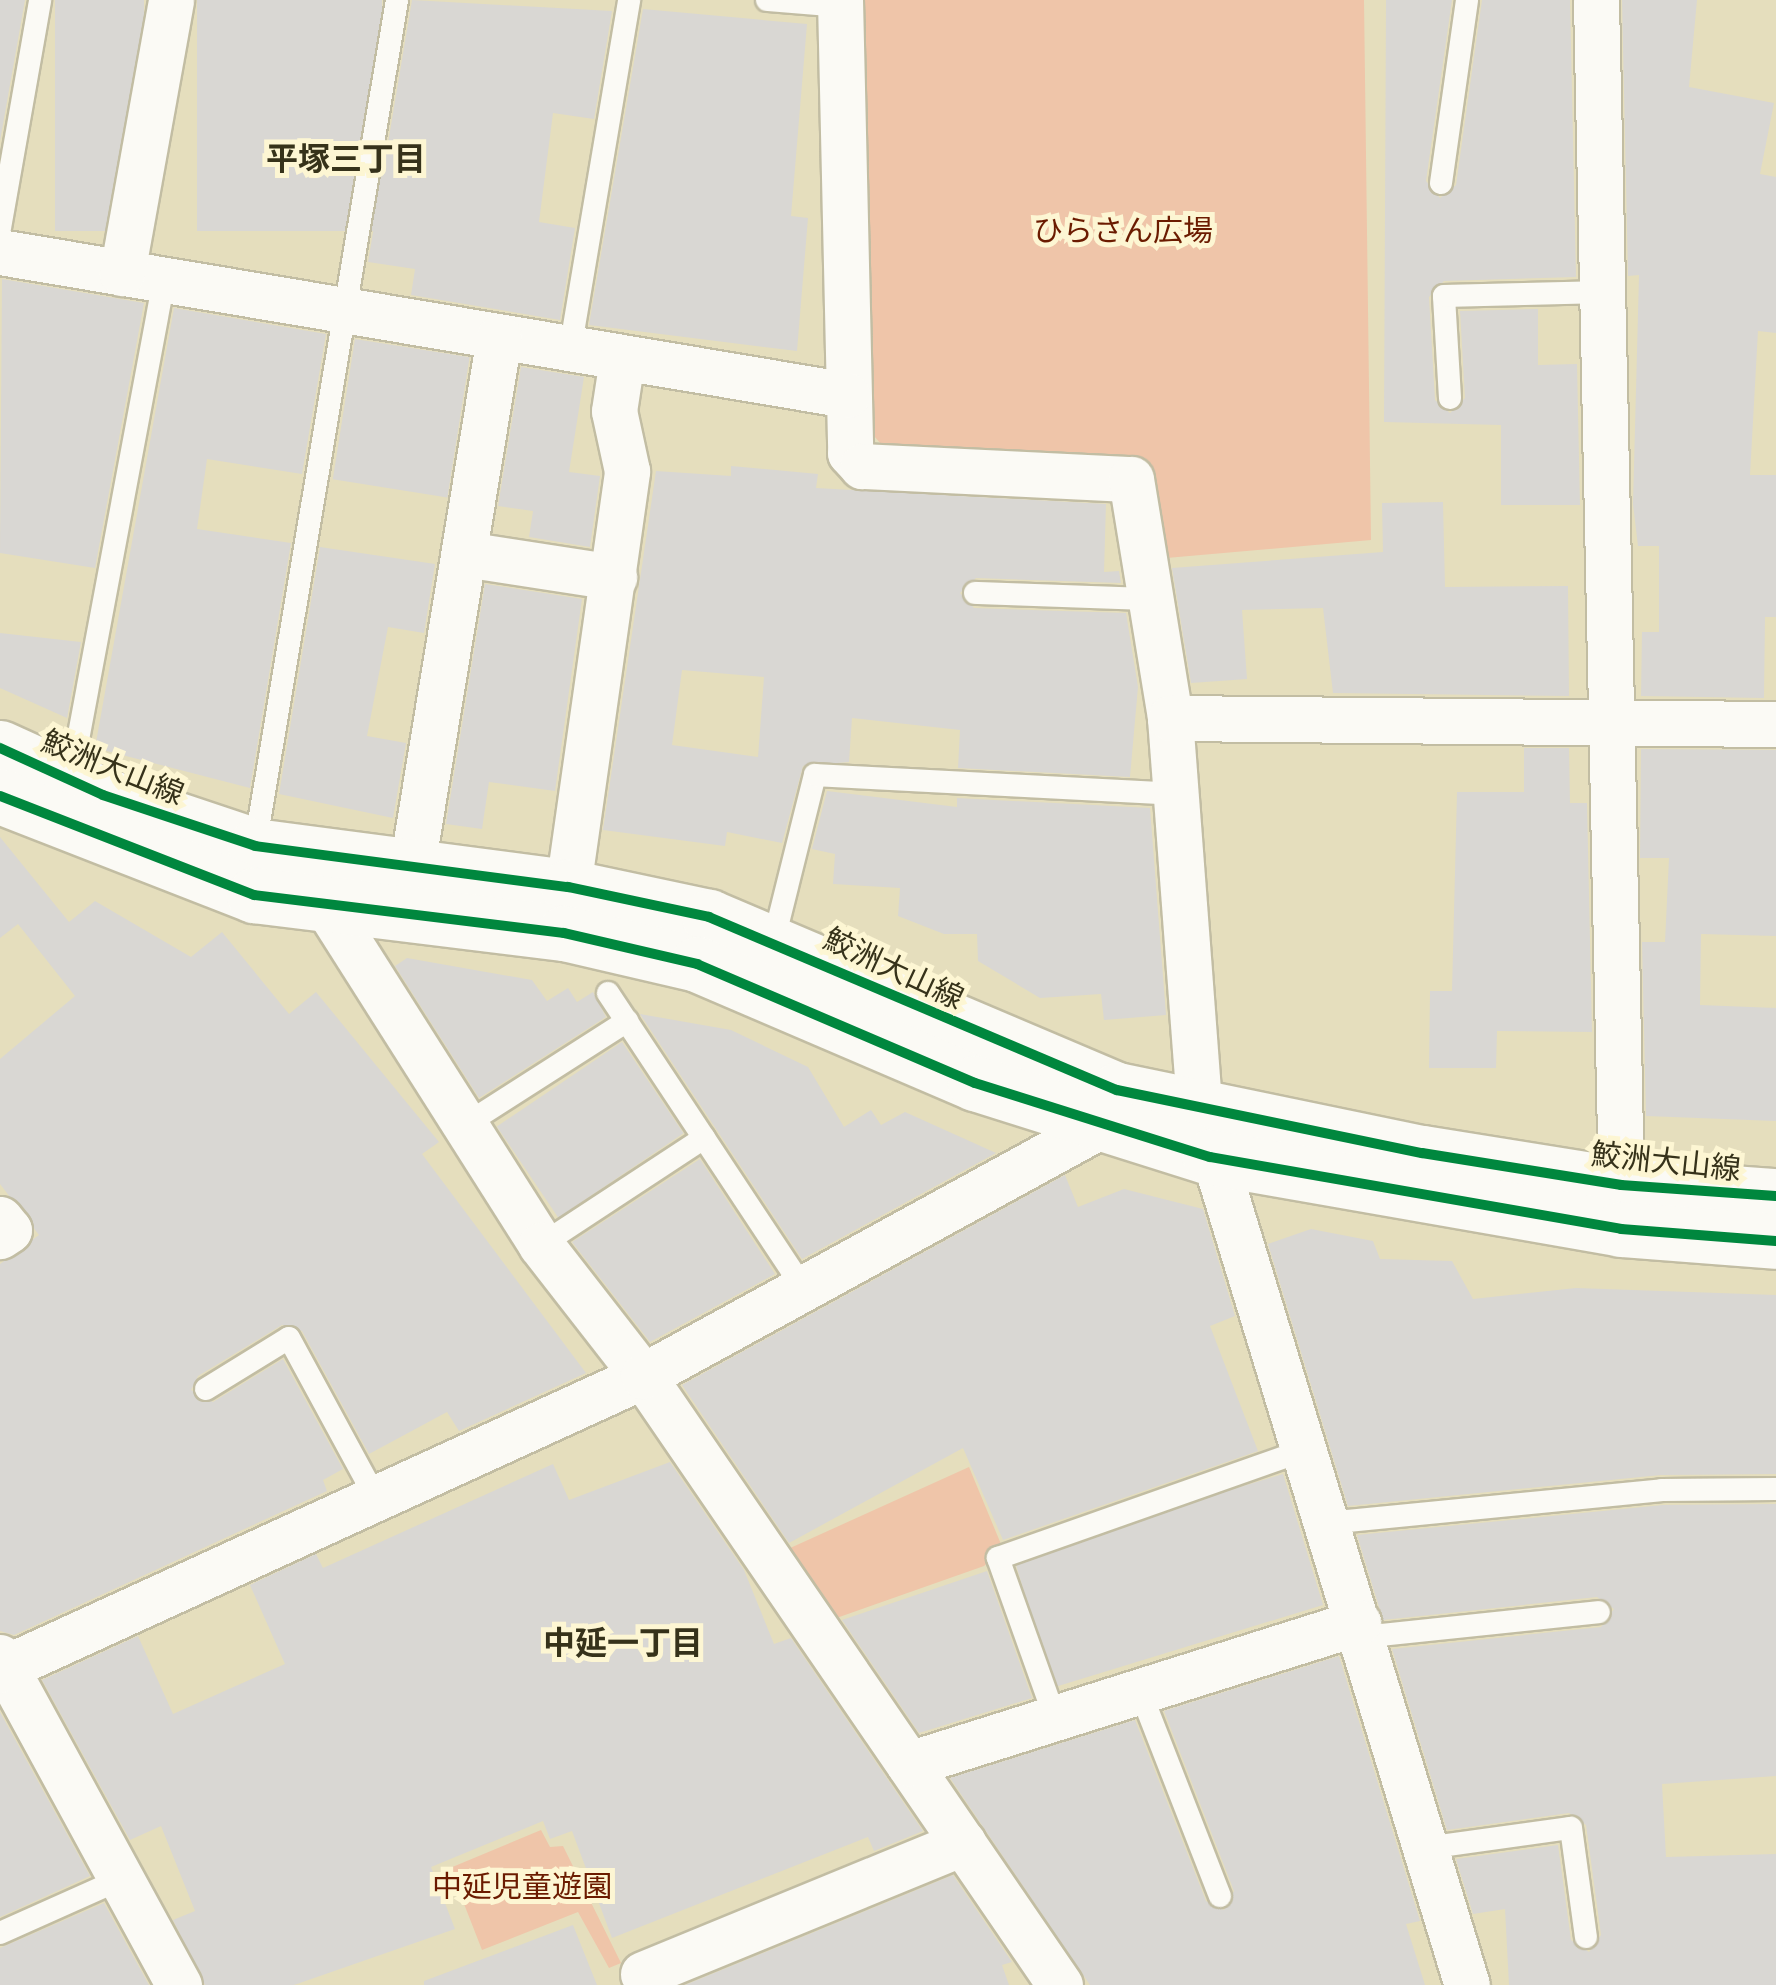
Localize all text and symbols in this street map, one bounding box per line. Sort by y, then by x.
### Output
district label: 平塚三丁目 [266,139,426,177]
park label: ひらさん広場 [1033,212,1213,248]
street label: 鮫洲大山線 [37,722,189,812]
street label: 鮫洲大山線 [818,920,970,1016]
street label: 鮫洲大山線 [1590,1135,1742,1187]
district label: 中延一丁目 [543,1623,703,1661]
park label: 中延児童遊園 [432,1868,612,1904]

